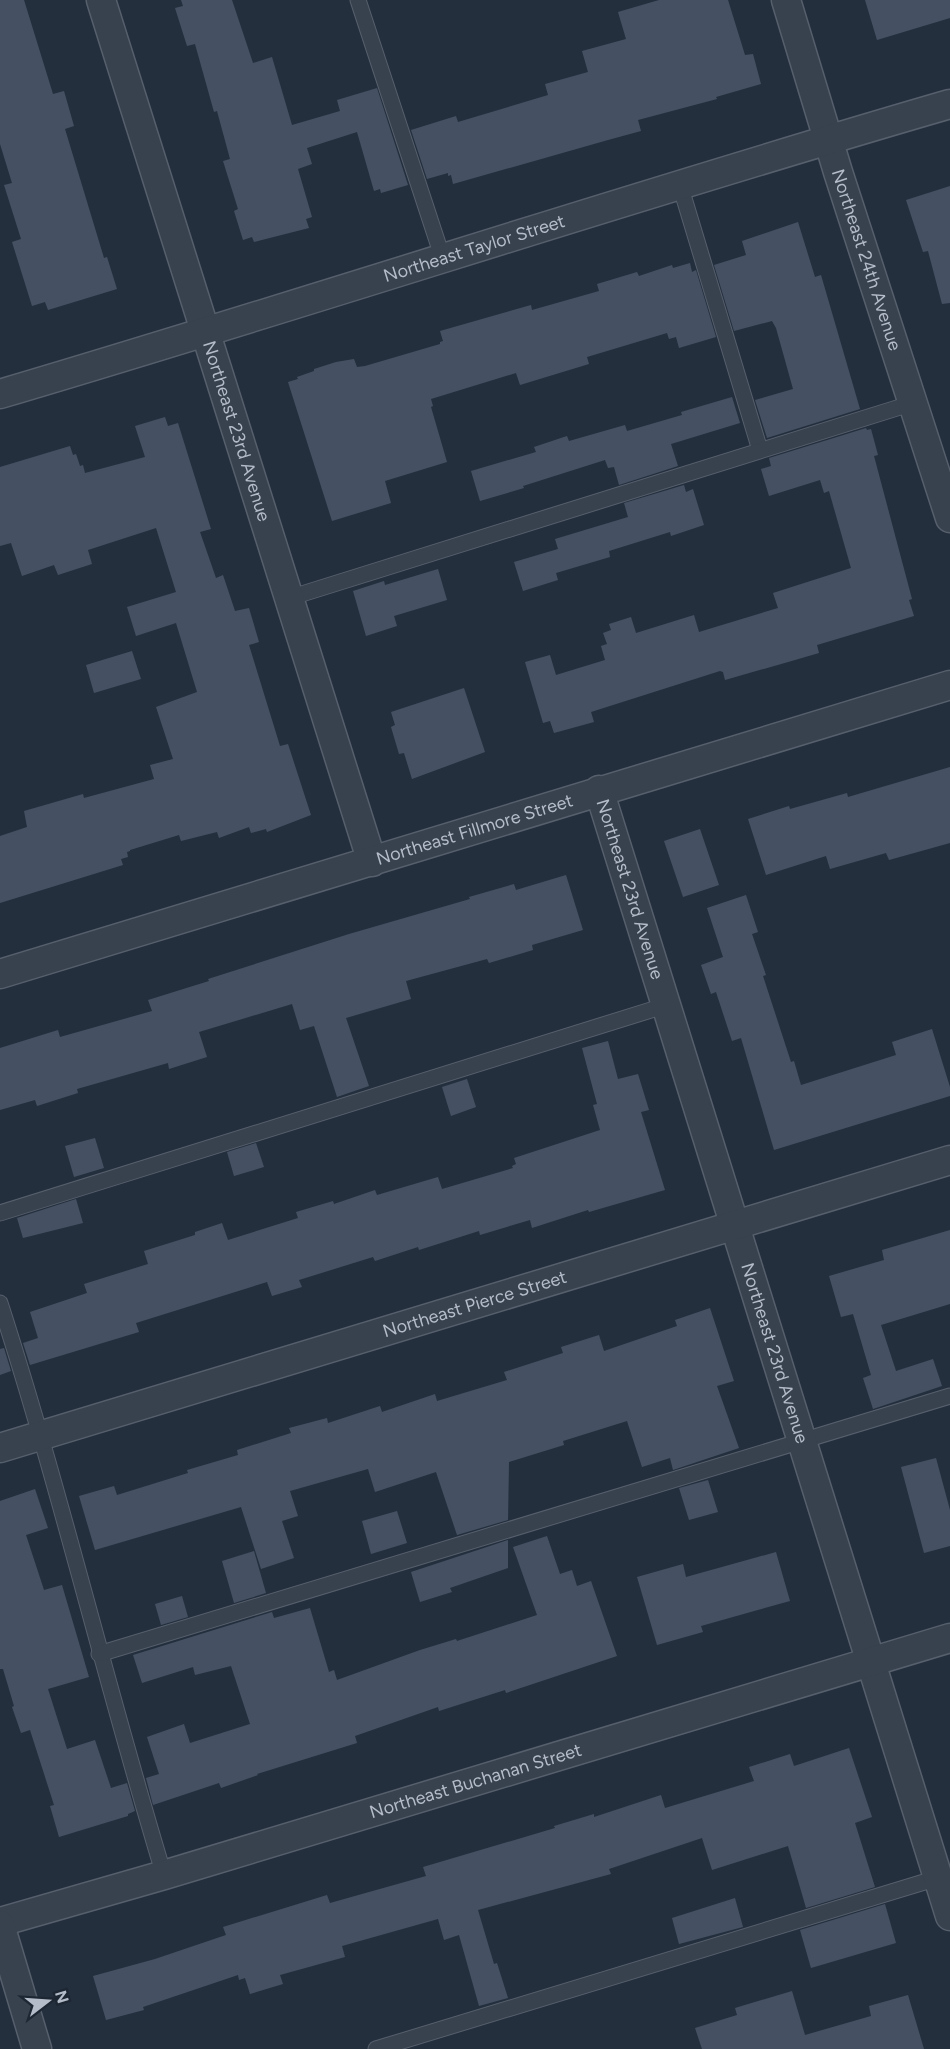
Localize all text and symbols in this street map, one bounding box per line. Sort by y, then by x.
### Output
street label: Northeast 24th Avenue [827,166,906,354]
street label: Northeast Taylor Street [381,210,568,287]
street label: Northeast 23rd Avenue [198,338,275,524]
street label: Northeast Fillmore Street [373,789,576,870]
street label: Northeast 23rd Avenue [591,796,668,982]
street label: Northeast 23rd Avenue [736,1260,813,1446]
street label: Northeast Pierce Street [380,1266,569,1342]
street label: Northeast Buchanan Street [367,1739,584,1823]
north arrow [18,1971,78,2031]
text: N [51,1988,73,2005]

